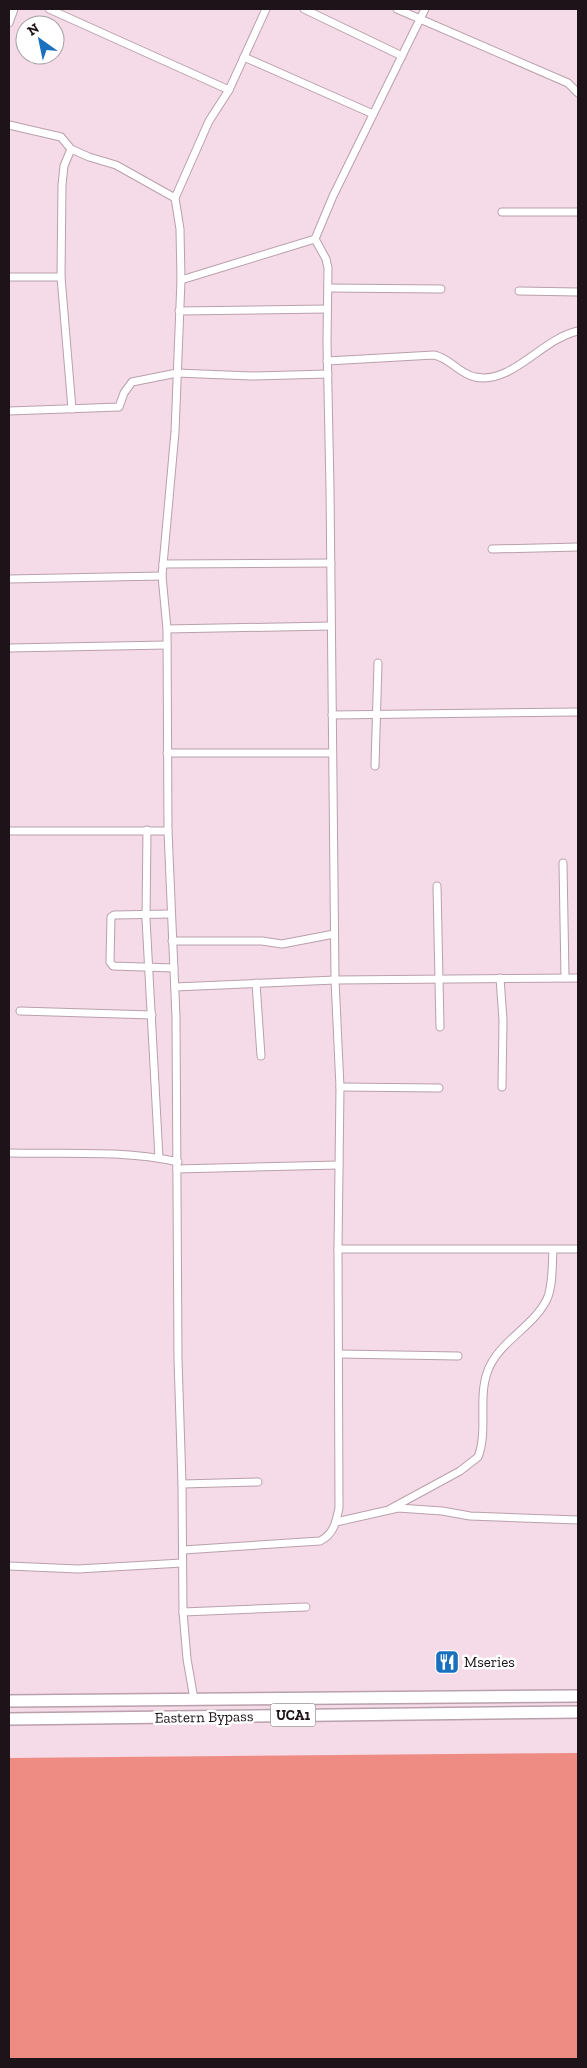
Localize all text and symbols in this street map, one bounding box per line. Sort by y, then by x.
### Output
north arrow [15,15,65,65]
text: N [24,19,43,40]
restaurant icon: Mseries [434,1649,460,1675]
place label: Mseries [464,1653,515,1671]
road number: UCA1 [270,1704,316,1726]
street label: Eastern Bypass [154,1707,254,1727]

